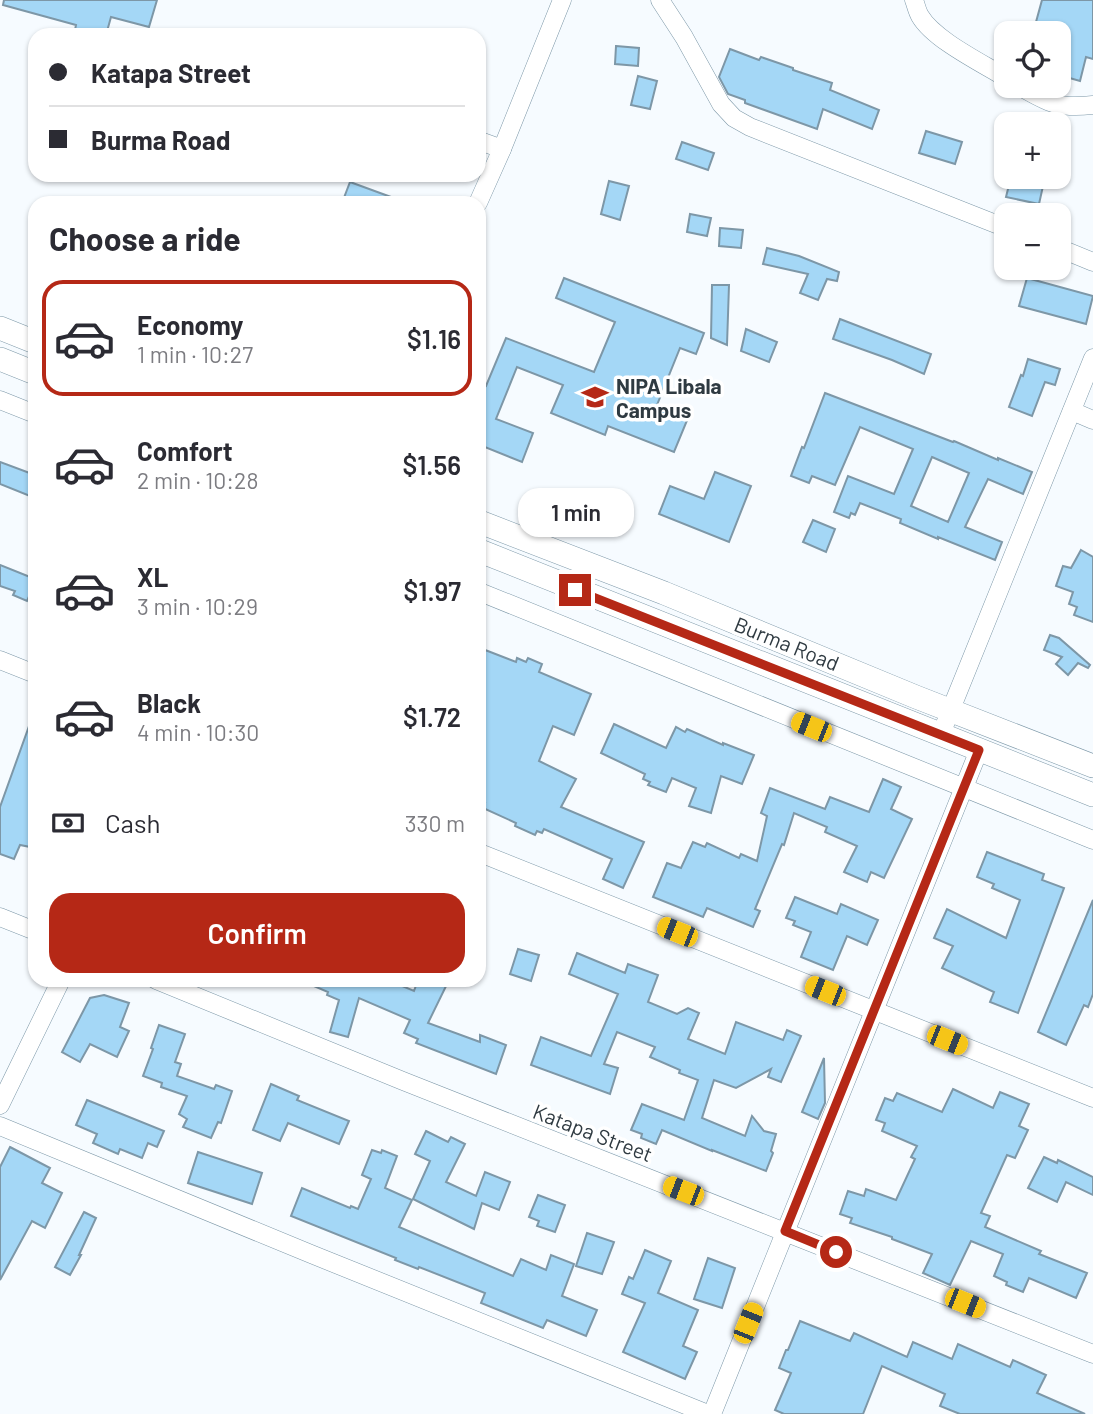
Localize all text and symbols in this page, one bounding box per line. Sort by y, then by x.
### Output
map controls [994,21,1071,280]
button: locate [994,21,1071,98]
text: Katapa Street [91,57,251,88]
button: + [994,112,1071,189]
text: Burma Road [91,124,230,155]
button: − [994,203,1071,280]
text: Choose a ride [49,219,241,257]
icon: car [53,307,116,370]
text: Economy [137,309,243,340]
text: $1.16 [407,323,461,354]
text: 1 min · 10:27 [137,340,253,368]
place label: NIPA Libala Campus [616,373,722,422]
school or university icon: NIPA Libala Campus [580,382,610,412]
icon: car [53,433,116,496]
text: Comfort [137,435,233,466]
text: $1.56 [402,449,461,480]
text: 2 min · 10:28 [137,466,258,494]
callout: 1 min [517,489,633,538]
text: 1 min [551,498,601,526]
icon: car [53,559,116,622]
text: XL [137,561,168,592]
route end [559,574,591,606]
text: $1.97 [404,575,461,606]
text: 3 min · 10:29 [137,592,258,620]
street label: Burma Road [731,611,843,675]
icon: car [53,685,116,748]
text: Black [137,687,201,718]
text: $1.72 [403,701,461,732]
car [788,709,835,745]
text: 4 min · 10:30 [137,718,259,746]
icon: cash [49,804,87,842]
text: Cash [105,807,160,838]
text: 330 m [405,809,465,837]
button: Confirm [49,893,465,973]
car [654,914,701,950]
car [802,973,849,1009]
car [924,1022,971,1058]
street label: Katapa Street [530,1098,656,1166]
car [660,1174,707,1208]
route start [820,1236,852,1268]
car [942,1285,989,1321]
car [731,1300,766,1346]

